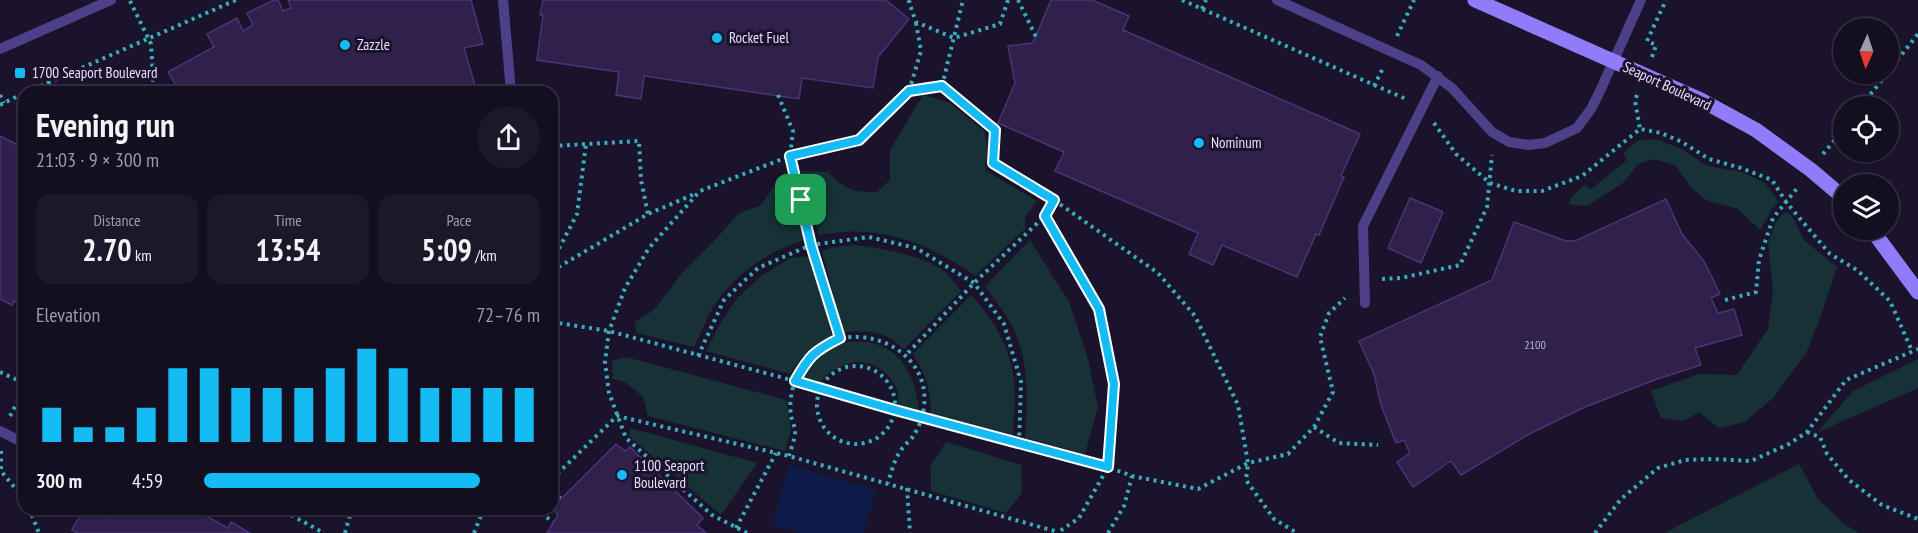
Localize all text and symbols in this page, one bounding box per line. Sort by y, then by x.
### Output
north arrow [1833,18,1899,84]
map controls [1833,18,1899,240]
place label: Rocket Fuel [729,28,790,47]
marker: Rocket Fuel [710,31,724,45]
place label: Zazzle [357,35,390,54]
marker: Zazzle [338,38,352,52]
street label: Seaport Boulevard [1620,57,1714,114]
place label: 1700 Seaport Boulevard [32,63,158,82]
marker: 1700 Seaport Boulevard [13,66,27,80]
button: locate [1833,96,1899,162]
text: Evening run [36,103,175,146]
button: share [477,106,540,169]
place label: Nominum [1211,133,1261,152]
marker: Nominum [1192,136,1206,150]
text: 21:03 · 9 × 300 m [36,147,159,173]
pin [775,174,826,225]
button: layers [1833,174,1899,240]
icon: arrive [784,183,817,216]
text: Distance [93,210,141,230]
text: Time [274,210,302,230]
text: Pace [446,210,472,230]
text: 2.70 [82,230,132,269]
text: 13:54 [256,230,320,269]
text: 5:09 [421,230,472,269]
text: km [132,245,152,265]
text: /km [472,245,497,265]
text: Elevation [36,302,100,328]
text: 72–76 m [476,302,540,328]
house number: 2100 [1524,337,1546,352]
place label: 1100 Seaport Boulevard [634,456,704,492]
text: 300 m [36,468,82,494]
text: 4:59 [132,468,163,494]
marker: 1100 Seaport Boulevard [615,468,629,482]

